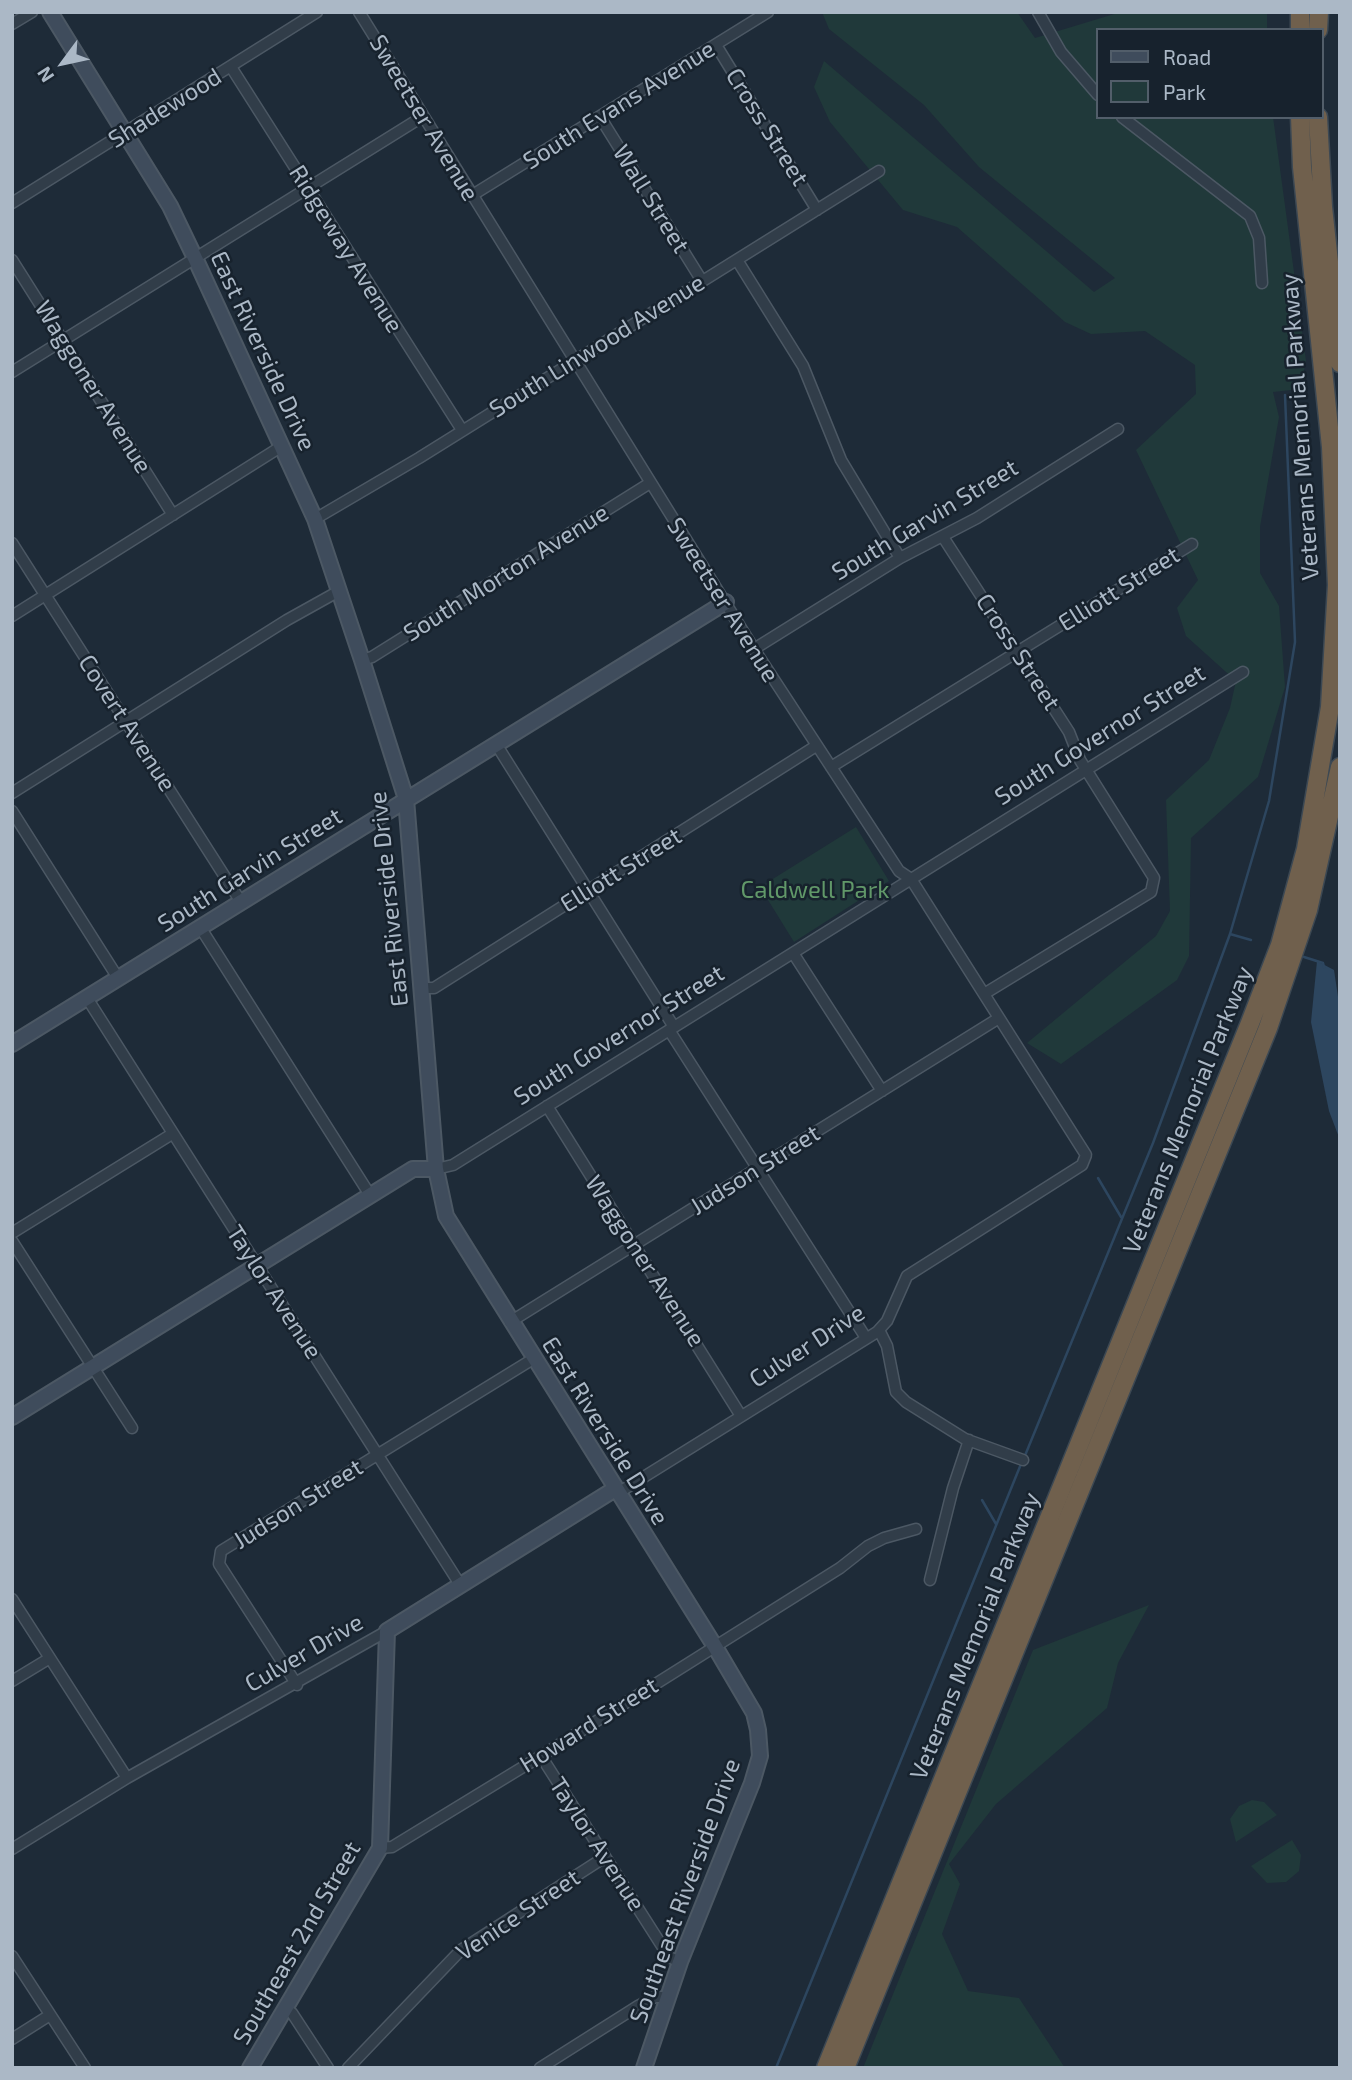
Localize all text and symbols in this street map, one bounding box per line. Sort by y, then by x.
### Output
north arrow [28,28,98,98]
legend [1096,28,1324,119]
street label: Sweetser Avenue [363,30,485,206]
street label: South Evans Avenue [518,34,720,176]
text: Road [1163,44,1211,69]
street label: Shadewood [103,62,227,154]
text: N [32,63,58,87]
street label: Cross Street [720,63,814,191]
text: Park [1163,79,1206,104]
street label: Wall Street [606,140,696,258]
street label: Ridgeway Avenue [283,160,409,338]
street label: East Riverside Drive [204,247,322,455]
street label: South Linwood Avenue [484,268,710,424]
street label: Veterans Memorial Parkway [1275,273,1325,581]
street label: Waggoner Avenue [28,295,158,479]
street label: South Garvin Street [827,453,1023,587]
street label: South Morton Avenue [398,498,614,648]
street label: Sweetser Avenue [661,512,785,688]
street label: Elliott Street [1053,540,1185,638]
street label: Cross Street [970,588,1066,716]
street label: Covert Avenue [72,649,182,797]
street label: South Governor Street [990,659,1210,811]
street label: East Riverside Drive [363,790,415,1008]
street label: South Garvin Street [153,802,347,938]
street label: Elliott Street [555,821,687,919]
park label: Caldwell Park [740,876,890,904]
street label: South Governor Street [509,959,729,1111]
street label: Veterans Memorial Parkway [1117,962,1259,1258]
street label: Judson Street [685,1119,825,1221]
street label: Waggoner Avenue [579,1170,711,1352]
street label: Taylor Avenue [220,1220,328,1364]
street label: Culver Drive [744,1298,870,1394]
street label: East Riverside Drive [535,1332,675,1530]
street label: Judson Street [228,1453,368,1555]
street label: Veterans Memorial Parkway [904,1488,1046,1784]
street label: Culver Drive [240,1608,368,1698]
street label: Howard Street [515,1671,663,1779]
street label: Southeast Riverside Drive [624,1755,746,2027]
street label: Taylor Avenue [543,1772,651,1916]
street label: Southeast 2nd Street [227,1836,367,2050]
street label: Venice Street [451,1863,585,1967]

